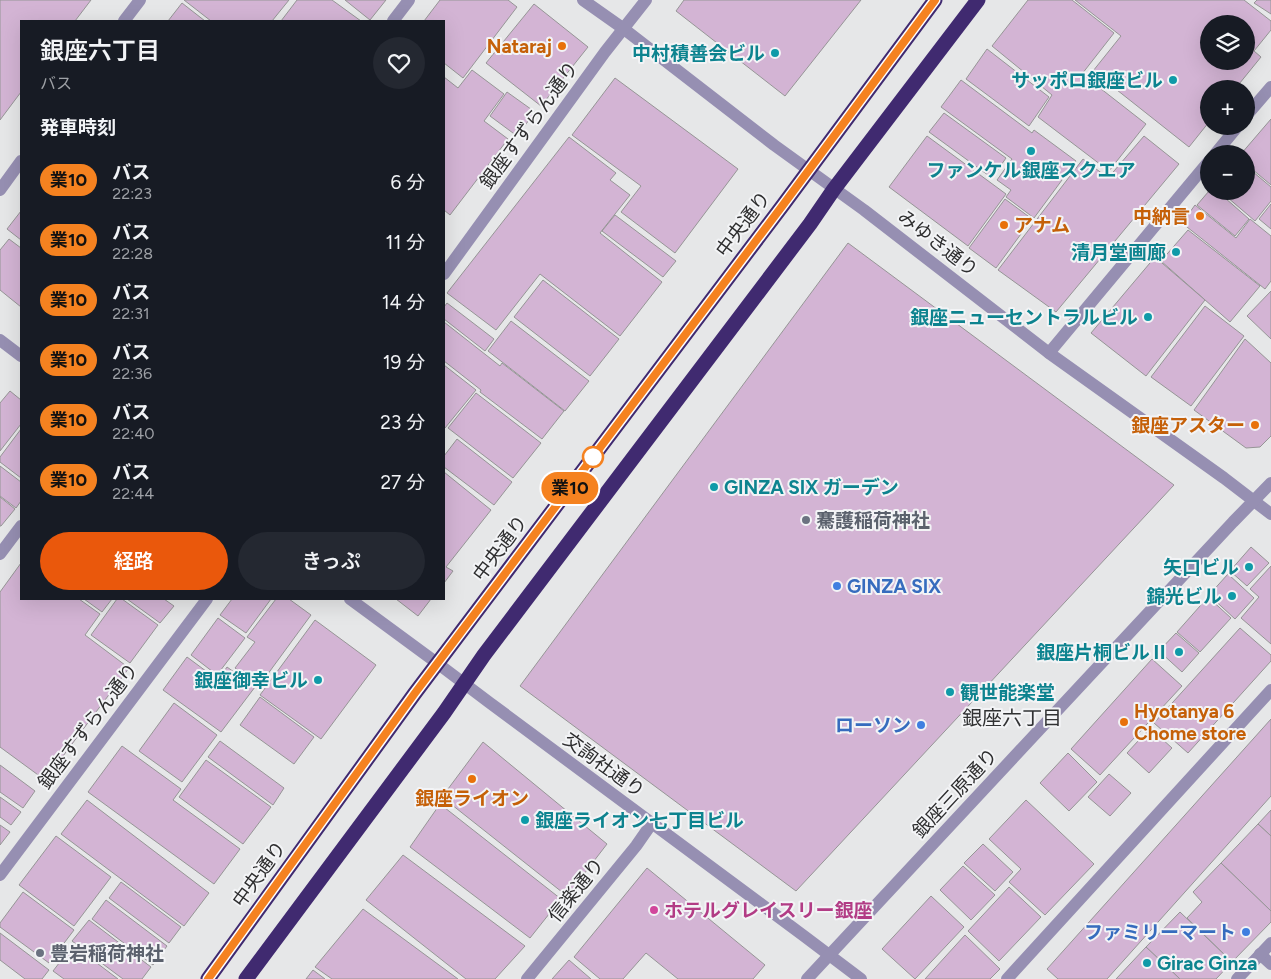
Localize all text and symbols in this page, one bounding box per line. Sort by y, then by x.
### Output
map controls [1200,15,1255,200]
button: layers [1200,15,1255,70]
place label: Nataraj [487,35,552,58]
text: 銀座六丁目 [40,36,160,65]
button: heart [373,37,425,89]
marker: Nataraj [556,40,568,52]
place label: 中村積善会ビル [632,42,765,65]
marker: 中村積善会ビル [769,47,781,59]
street label: 銀座すずらん通り [475,57,583,193]
place label: サッポロ銀座ビル [1011,69,1163,92]
text: バス [40,74,72,93]
marker: サッポロ銀座ビル [1167,74,1179,86]
button: + [1200,80,1255,135]
text: 発車時刻 [40,116,116,139]
marker: ファンケル銀座スクエア [1025,145,1037,157]
button: − [1200,145,1255,200]
place label: ファンケル銀座スクエア [926,159,1136,182]
text: バス [112,161,150,184]
text: 業10 [50,169,87,191]
text: 6 分 [391,171,425,194]
text: 22:23 [112,184,152,203]
street label: 中央通り [711,187,775,261]
street label: みゆき通り [893,205,983,281]
place label: 中納言 [1133,205,1190,228]
marker: 中納言 [1194,210,1206,222]
place label: アナム [1014,214,1070,237]
marker: アナム [998,219,1010,231]
text: バス [112,221,150,244]
text: 業10 [50,229,87,251]
text: 11 分 [386,231,425,254]
place label: 清月堂画廊 [1071,241,1166,264]
text: 22:28 [112,244,153,263]
marker: 清月堂画廊 [1170,246,1182,258]
text: バス [112,281,150,304]
text: 業10 [50,289,87,311]
text: 14 分 [382,291,425,314]
text: 22:31 [112,304,150,323]
place label: 銀座ニューセントラルビル [910,306,1138,329]
marker: 銀座ニューセントラルビル [1142,311,1154,323]
text: バス [112,341,150,364]
text: 業10 [50,349,87,371]
text: 19 分 [383,351,425,374]
text: 22:36 [112,364,152,383]
text: バス [112,401,150,424]
text: 業10 [50,409,87,431]
text: 23 分 [380,411,425,434]
place label: 銀座アスター [1131,414,1245,437]
marker: 銀座アスター [1249,419,1261,431]
text: 22:40 [112,424,154,443]
unlabelled marker [582,446,604,468]
text: バス [112,461,150,484]
text: 業10 [50,469,87,491]
text: 27 分 [380,471,425,494]
line badge: 業10 [541,472,599,504]
place label: GINZA SIX ガーデン [724,476,899,499]
text: 業10 [551,477,589,499]
marker: GINZA SIX ガーデン [708,481,720,493]
text: 22:44 [112,484,154,503]
place label: 騫護稲荷神社 [816,509,930,532]
street label: 中央通り [468,511,532,585]
marker: 騫護稲荷神社 [800,514,812,526]
button: 経路 [40,532,228,590]
button: きっぷ [238,532,425,590]
place label: 矢口ビル [1163,556,1239,579]
marker: 矢口ビル [1243,561,1255,573]
place label: GINZA SIX [847,575,941,598]
marker: GINZA SIX [831,580,843,592]
place label: 錦光ビル [1146,585,1222,608]
marker: 錦光ビル [1226,590,1238,602]
place label: 銀座片桐ビルⅡ [1036,641,1169,664]
marker: 銀座片桐ビルⅡ [1173,646,1185,658]
street label: 銀座すずらん通り [33,658,143,794]
place label: 銀座御幸ビル [194,669,308,692]
marker: 銀座御幸ビル [312,674,324,686]
place label: 観世能楽堂 [960,681,1055,704]
marker: 観世能楽堂 [944,686,956,698]
place label: Hyotanya 6 Chome store [1134,700,1247,745]
district label: 銀座六丁目 [962,706,1062,730]
place label: ローソン [835,714,911,737]
marker: Hyotanya 6 Chome store [1118,716,1130,728]
marker: ローソン [915,719,927,731]
street label: 交詢社通り [559,728,649,802]
street label: 銀座三原通り [908,743,1002,843]
marker: 銀座ライオン [466,773,478,785]
place label: 銀座ライオン [415,787,529,810]
place label: 銀座ライオン七丁目ビル [535,809,744,832]
marker: 銀座ライオン七丁目ビル [519,814,531,826]
street label: 中央通り [227,836,291,912]
street label: 信楽通り [543,853,609,927]
place label: ホテルグレイスリー銀座 [664,899,872,922]
marker: ホテルグレイスリー銀座 [648,904,660,916]
place label: ファミリーマート [1084,921,1236,944]
marker: ファミリーマート [1240,926,1252,938]
place label: 豊岩稲荷神社 [50,942,164,965]
marker: 豊岩稲荷神社 [34,947,46,959]
place label: Girac Ginza [1157,952,1257,975]
marker: Girac Ginza [1141,957,1153,969]

